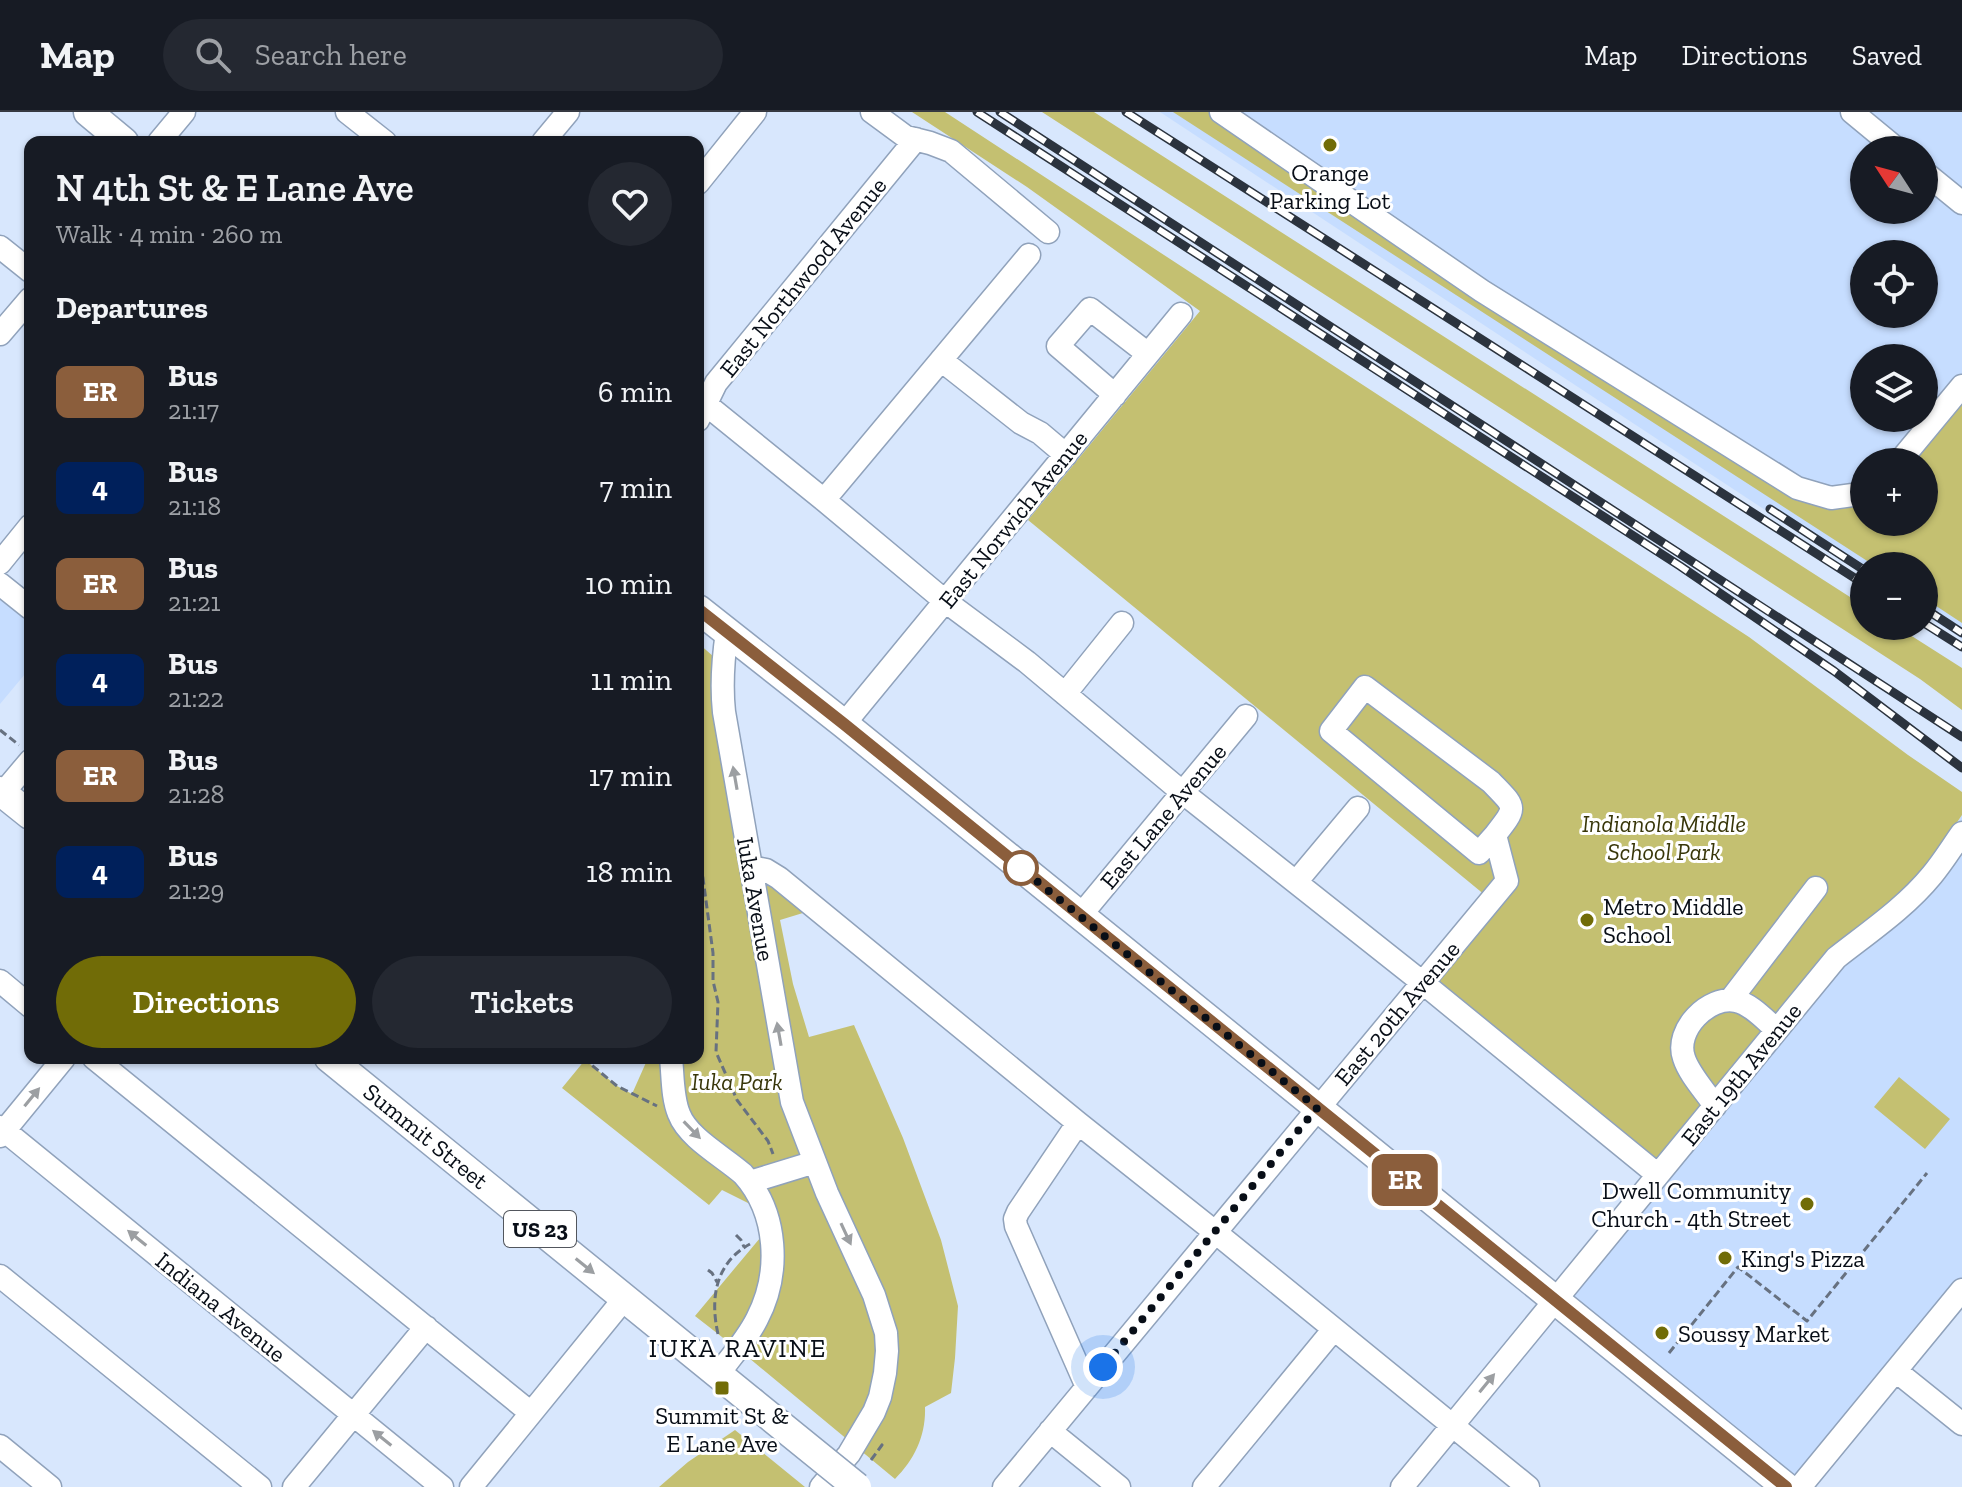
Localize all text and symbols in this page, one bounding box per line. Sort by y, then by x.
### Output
search box [163,19,723,91]
text: Map [40,32,115,78]
icon: search [191,33,235,77]
text: Search here [255,37,407,73]
text: Map [1584,39,1637,72]
text: Directions [1681,39,1808,72]
text: Saved [1852,39,1922,72]
marker: Orange Parking Lot [1321,136,1339,154]
north arrow [1850,136,1938,224]
map controls [1850,136,1938,640]
place label: Orange Parking Lot [1269,158,1391,215]
button: heart [588,162,672,246]
text: N 4th St & E Lane Ave [56,165,414,211]
street label: East Northwood Avenue [713,171,893,383]
text: Walk · 4 min · 260 m [56,218,282,250]
button: locate [1850,240,1938,328]
text: Departures [56,290,208,326]
button: layers [1850,344,1938,432]
text: Bus [168,358,218,394]
text: 6 min [598,374,672,410]
text: ER [83,375,117,408]
text: 21:17 [168,394,219,426]
street label: East Norwich Avenue [932,424,1094,614]
button: + [1850,448,1938,536]
text: Bus [168,454,218,490]
text: 7 min [600,470,672,506]
text: 4 [92,471,108,504]
text: 21:18 [168,490,221,522]
text: Bus [168,550,218,586]
button: − [1850,552,1938,640]
text: 10 min [585,566,672,602]
text: ER [83,567,117,600]
text: 21:21 [168,586,221,618]
text: Bus [168,646,218,682]
text: 11 min [591,662,672,698]
text: 4 [92,663,108,696]
text: 21:22 [168,682,224,714]
street label: East Lane Avenue [1094,737,1232,895]
text: Bus [168,742,218,778]
text: 17 min [589,758,672,794]
text: ER [83,759,117,792]
one-way arrow [729,765,741,790]
text: 21:28 [168,778,225,810]
park label: Indianola Middle School Park [1582,809,1746,866]
street label: Iuka Avenue [731,835,781,963]
text: Bus [168,838,218,874]
unlabelled marker [1004,851,1038,885]
text: 18 min [586,854,672,890]
text: 4 [92,855,108,888]
text: 21:29 [168,874,224,906]
place label: Metro Middle School [1603,892,1744,949]
marker: Metro Middle School [1578,911,1596,929]
street label: East 20th Avenue [1328,935,1466,1091]
button: Directions [56,956,356,1048]
button: Tickets [372,956,672,1048]
street label: East 19th Avenue [1675,997,1807,1151]
one-way arrow [773,1021,785,1046]
park label: Iuka Park [691,1067,783,1096]
street label: Summit Street [358,1077,494,1195]
one-way arrow [23,1087,40,1107]
one-way arrow [682,1120,701,1139]
line badge: ER [1369,1154,1441,1206]
text: ER [1388,1163,1422,1196]
place label: Dwell Community Church - 4th Street [1591,1176,1792,1233]
marker: Dwell Community Church - 4th Street [1798,1195,1816,1213]
road number: US 23 [504,1211,576,1247]
one-way arrow [839,1222,853,1246]
one-way arrow [127,1230,147,1247]
place label: King's Pizza [1741,1244,1865,1273]
street label: Indiana Avenue [150,1246,292,1368]
marker: King's Pizza [1716,1249,1734,1267]
one-way arrow [575,1257,595,1274]
place label: Soussy Market [1678,1319,1830,1348]
marker: Soussy Market [1653,1324,1671,1342]
district label: IUKA RAVINE [649,1332,827,1364]
your location [1083,1347,1123,1387]
one-way arrow [1478,1373,1495,1393]
marker: Summit St & E Lane Ave [713,1379,731,1397]
place label: Summit St & E Lane Ave [655,1401,789,1458]
one-way arrow [372,1430,392,1447]

